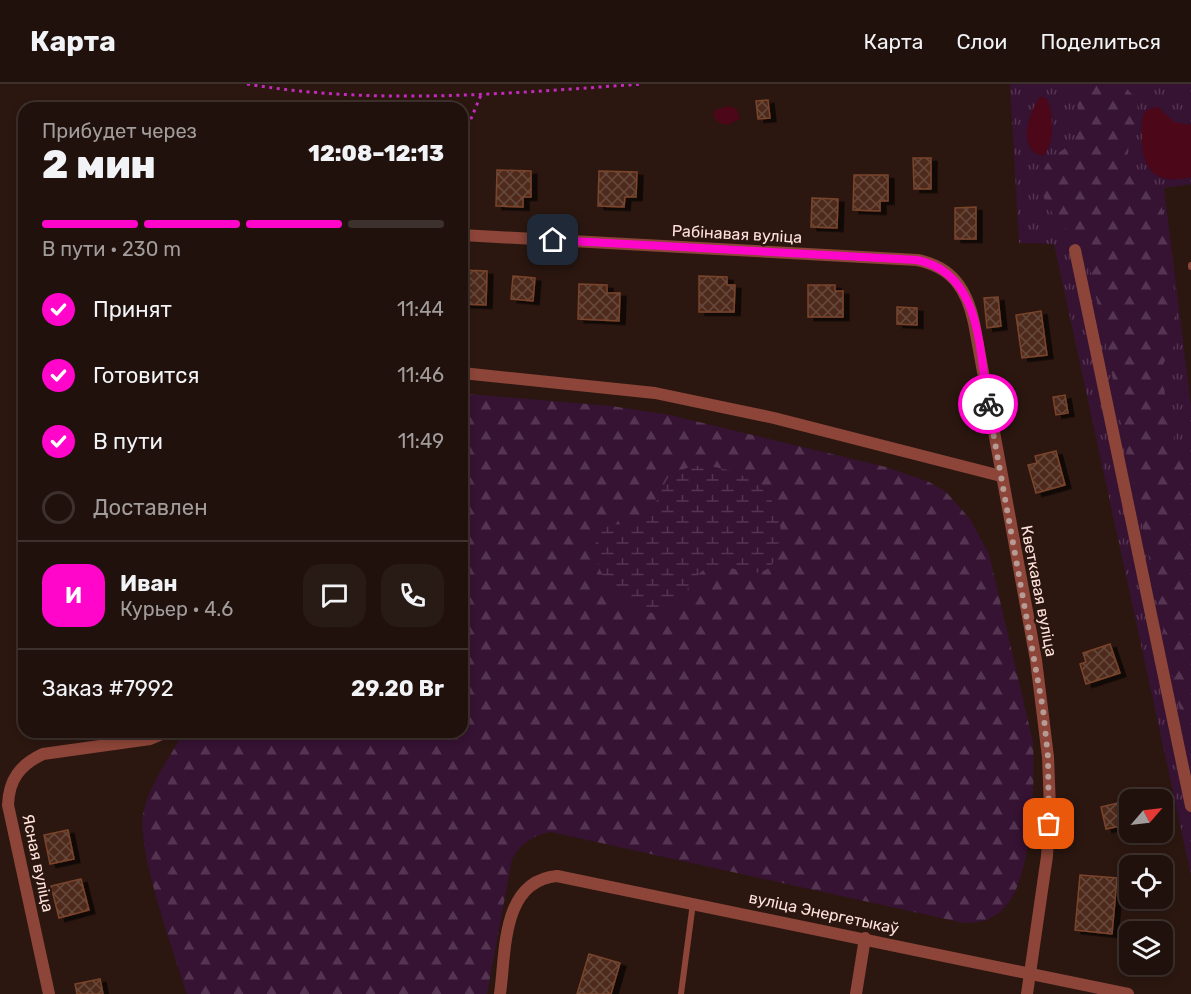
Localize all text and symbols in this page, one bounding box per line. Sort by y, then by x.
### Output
text: Карта [30,25,116,58]
text: Карта [863,29,923,54]
text: Слои [956,29,1007,54]
text: Поделиться [1040,29,1161,54]
text: Прибудет через [42,119,197,143]
text: 12:08–12:13 [308,140,444,167]
text: 2 мин [42,142,156,188]
pin [527,214,578,265]
street label: Рабінавая вуліца [671,221,803,247]
icon: home [536,223,569,256]
text: В пути · 230 m [42,237,181,261]
icon: check [42,293,75,326]
text: Принят [93,296,172,323]
text: 11:44 [397,297,444,321]
icon: check [42,359,75,392]
text: Готовится [93,362,199,389]
text: 11:46 [397,363,444,387]
courier [958,374,1018,434]
icon: bike [972,388,1005,421]
icon: check [42,425,75,458]
text: В пути [93,428,163,455]
text: 11:49 [398,429,444,453]
text: Доставлен [93,494,208,521]
street label: Кветкавая вуліца [1017,524,1061,658]
button: chat [303,564,366,627]
button: phone [381,564,444,627]
text: Иван [120,570,178,597]
text: И [65,582,82,609]
text: Курьер · 4.6 [120,597,233,621]
text: Заказ #7992 [42,675,174,702]
text: 29.20 Br [351,675,444,702]
north arrow [1119,789,1173,843]
map controls [1119,789,1173,975]
pin [1023,798,1074,849]
icon: bag [1032,807,1065,840]
street label: Ясная вуліца [18,812,58,914]
button: locate [1119,855,1173,909]
street label: вуліца Энергетыкаў [747,888,901,938]
button: layers [1119,921,1173,975]

